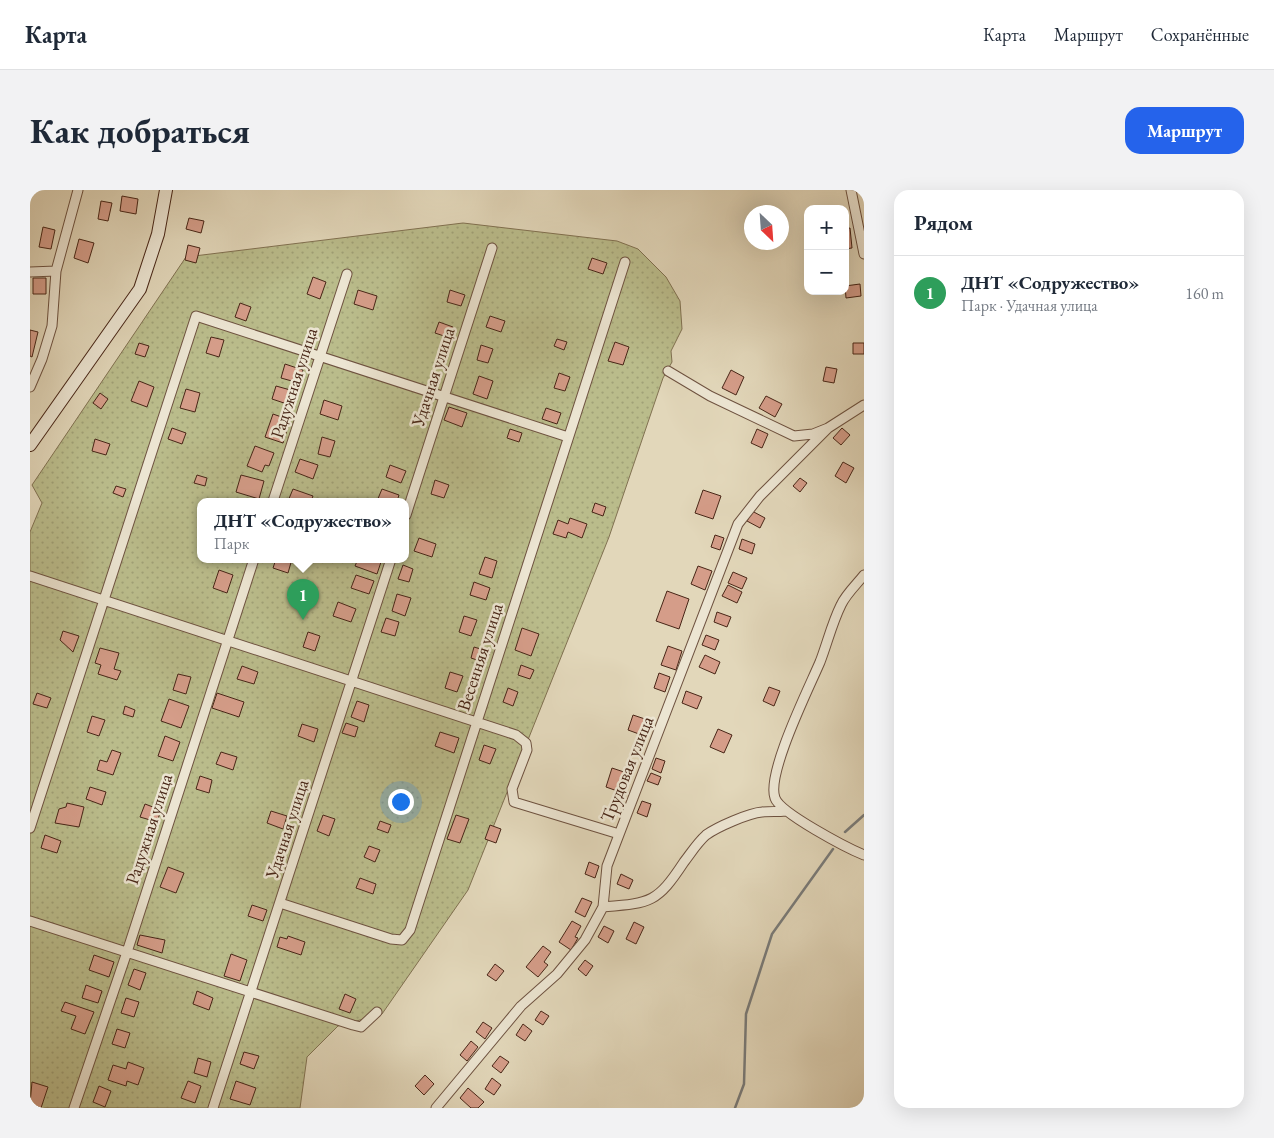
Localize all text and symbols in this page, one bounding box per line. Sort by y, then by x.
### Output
text: Карта [25,19,87,50]
text: Карта [983,23,1026,46]
text: Маршрут [1054,23,1123,46]
text: Сохранённые [1151,23,1249,46]
button: Маршрут [1125,107,1244,154]
text: Как добраться [30,108,250,153]
north arrow [744,205,789,250]
map controls [804,205,849,295]
button: + [804,205,849,250]
text: Рядом [914,209,973,236]
button: − [804,250,849,295]
text: ДНТ «Содружество» [961,270,1139,295]
text: 1 [926,283,934,304]
text: 160 m [1185,283,1224,304]
text: Парк · Удачная улица [961,295,1098,316]
street label: Радужная улица [265,324,323,441]
street label: Удачная улица [405,324,460,430]
popup [197,498,409,563]
text: ДНТ «Содружество» [214,508,392,533]
text: Парк [214,533,249,554]
pin: 1 [287,579,319,620]
street label: Весенняя улица [451,599,508,714]
street label: Трудовая улица [595,712,659,825]
street label: Радужная улица [120,770,178,887]
street label: Удачная улица [259,776,314,882]
your location [388,789,414,815]

